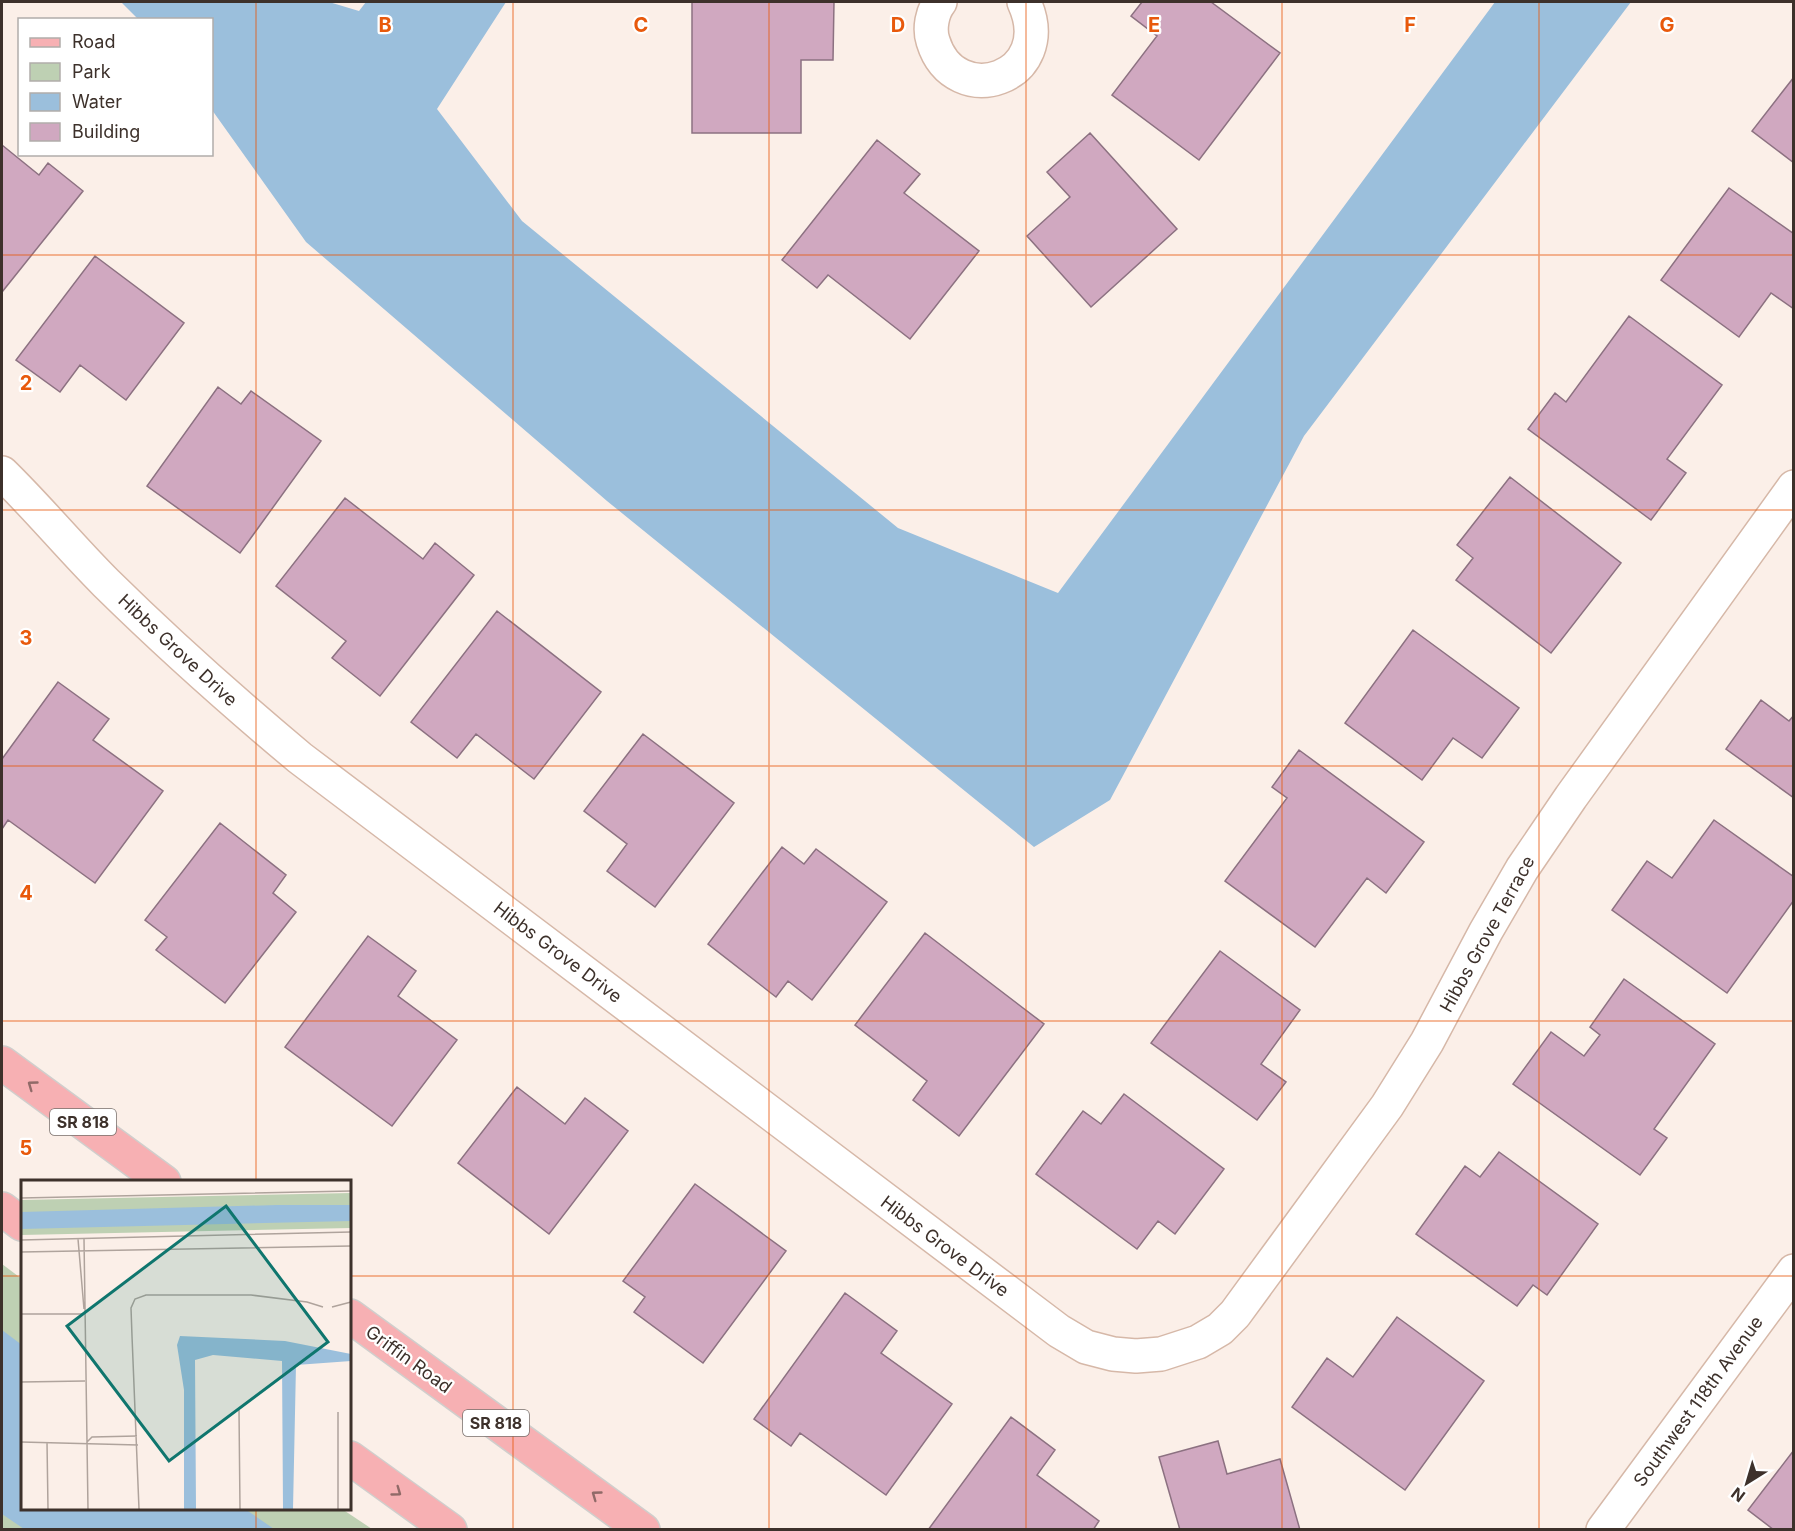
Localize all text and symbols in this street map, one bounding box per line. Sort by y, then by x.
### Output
text: B [378,13,392,37]
text: C [634,13,648,37]
text: D [891,13,905,37]
text: E [1148,13,1160,37]
text: F [1404,13,1416,37]
text: G [1659,13,1675,37]
legend [18,18,213,156]
text: Road [72,31,115,52]
text: Park [72,61,111,82]
text: Water [72,91,122,112]
text: Building [72,121,140,142]
text: 2 [20,371,32,395]
street label: Hibbs Grove Drive [114,590,242,710]
text: 3 [20,626,32,650]
street label: Hibbs Grove Terrace [1435,852,1539,1016]
text: 4 [19,881,33,905]
street label: Hibbs Grove Drive [490,897,626,1007]
one-way arrow [27,1082,38,1093]
road number: SR 818 [50,1109,116,1135]
text: 5 [20,1136,32,1160]
inset map [21,1180,351,1510]
street label: Hibbs Grove Drive [877,1191,1013,1301]
street label: Southwest 118th Avenue [1629,1312,1767,1490]
street label: Griffin Road [362,1321,456,1397]
road number: SR 818 [463,1410,529,1436]
north arrow [1717,1453,1777,1513]
text: N [1727,1483,1749,1507]
one-way arrow [391,1485,402,1496]
one-way arrow [591,1491,602,1502]

